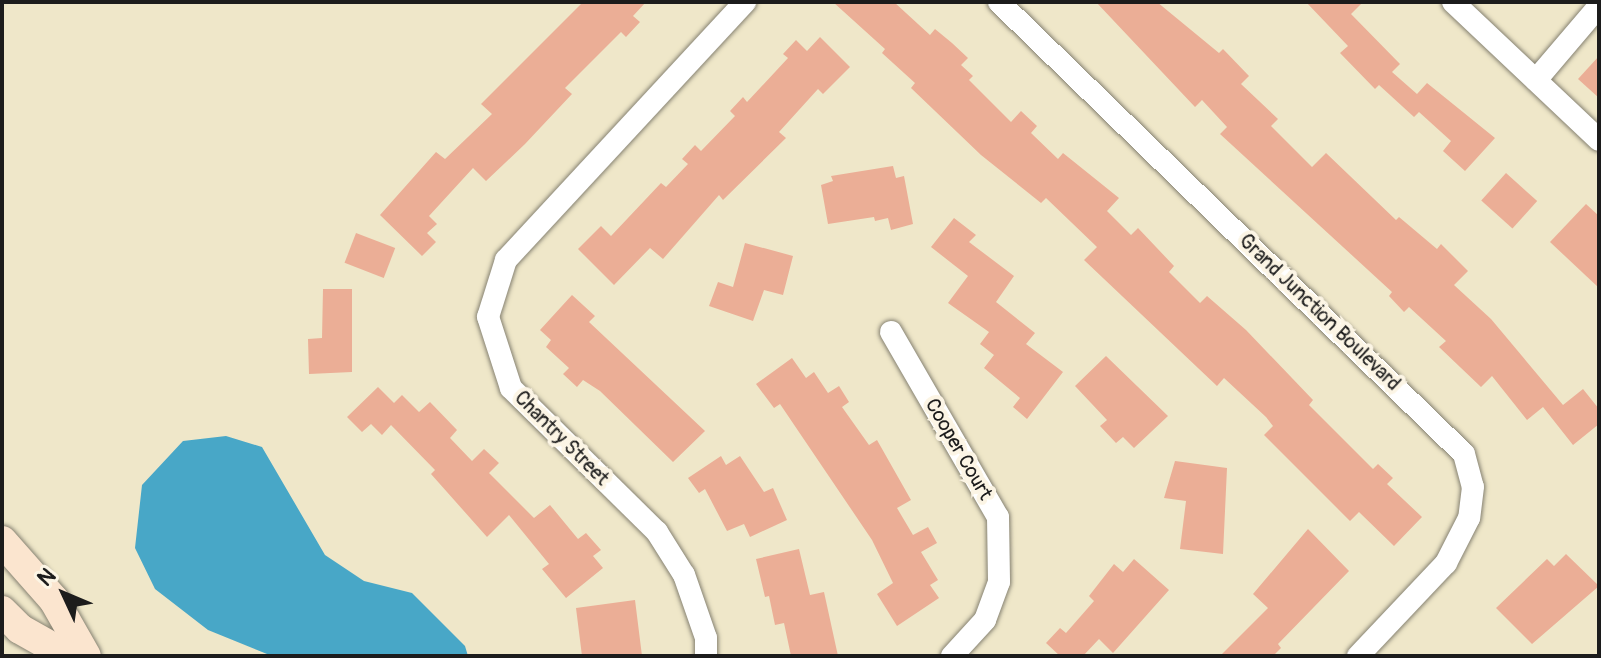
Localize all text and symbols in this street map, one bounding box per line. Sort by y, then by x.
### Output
street label: Grand Junction Boulevard [1234,229,1406,395]
street label: Chantry Street [510,386,614,490]
street label: Cooper Court [920,394,998,504]
north arrow [24,554,104,634]
text: N [31,562,62,592]

